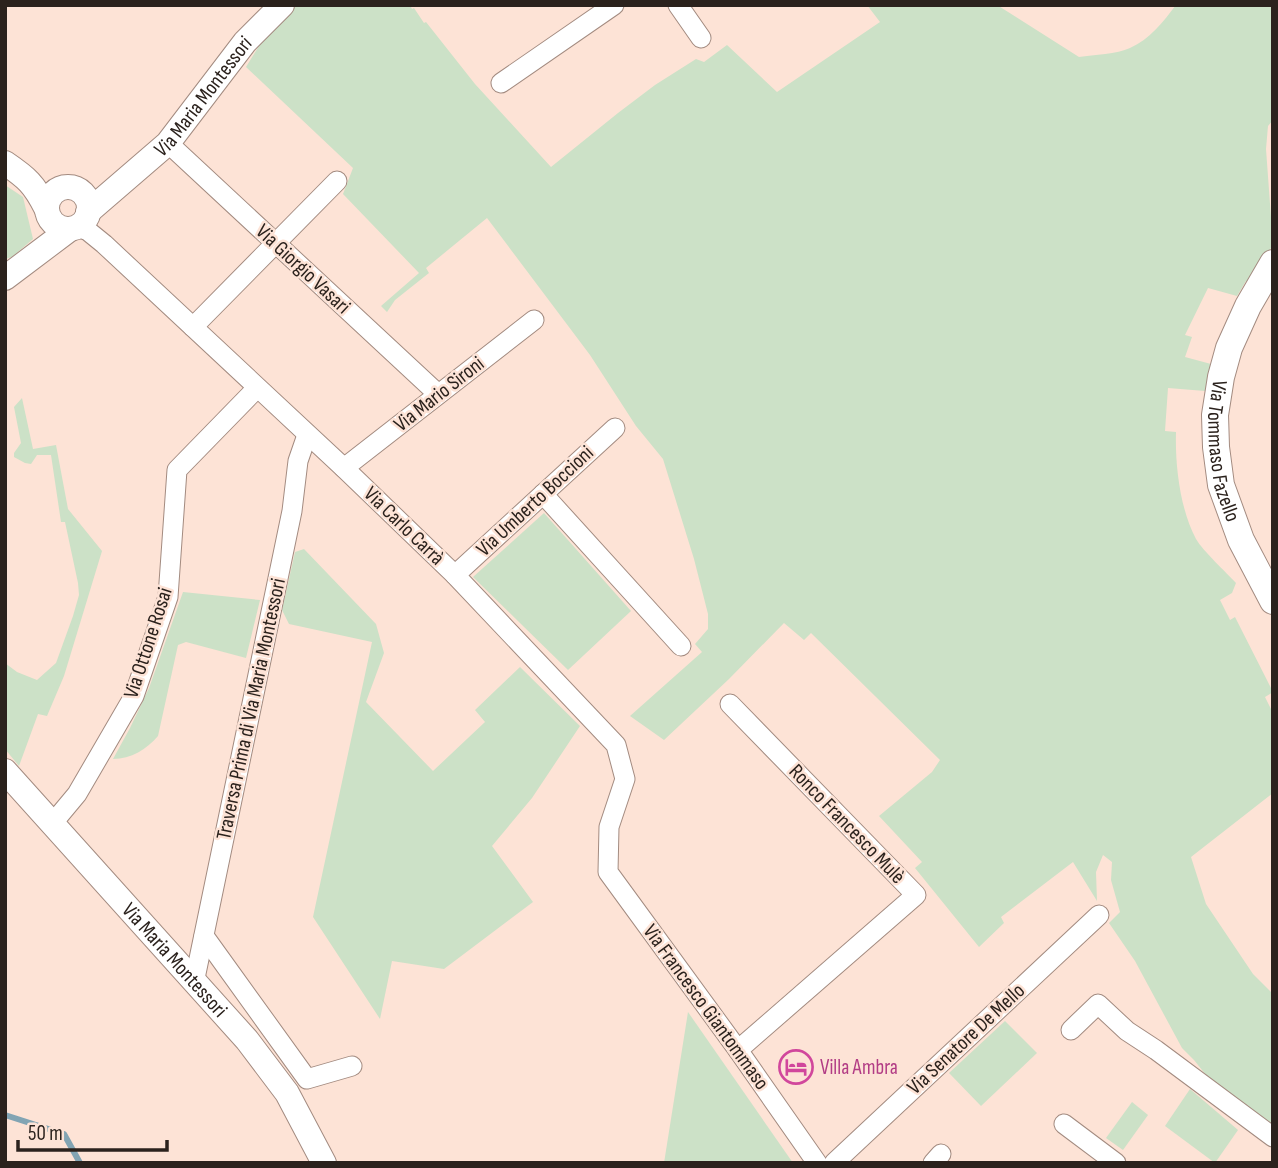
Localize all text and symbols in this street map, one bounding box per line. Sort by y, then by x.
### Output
street label: Via Maria Montessori [149,30,257,162]
street label: Via Giorgio Vasari [251,219,355,319]
street label: Via Mario Sironi [389,351,489,437]
street label: Via Tommaso Fazello [1202,378,1246,525]
street label: Via Umberto Boccioni [471,440,599,562]
street label: Via Carlo Carrà [358,481,450,571]
street label: Traversa Prima di Via Maria Montessori [211,576,291,842]
street label: Via Ottone Rosai [118,585,178,701]
street label: Ronco Francesco Mulè [784,759,910,889]
street label: Via Maria Montessori [117,897,233,1022]
street label: Via Francesco Giantommaso [638,920,774,1094]
street label: Via Senatore De Mello [902,978,1030,1100]
hotel icon: Villa Ambra [777,1048,815,1086]
place label: Villa Ambra [820,1055,898,1080]
scale bar [18,1108,166,1152]
text: 50 m [28,1121,63,1146]

